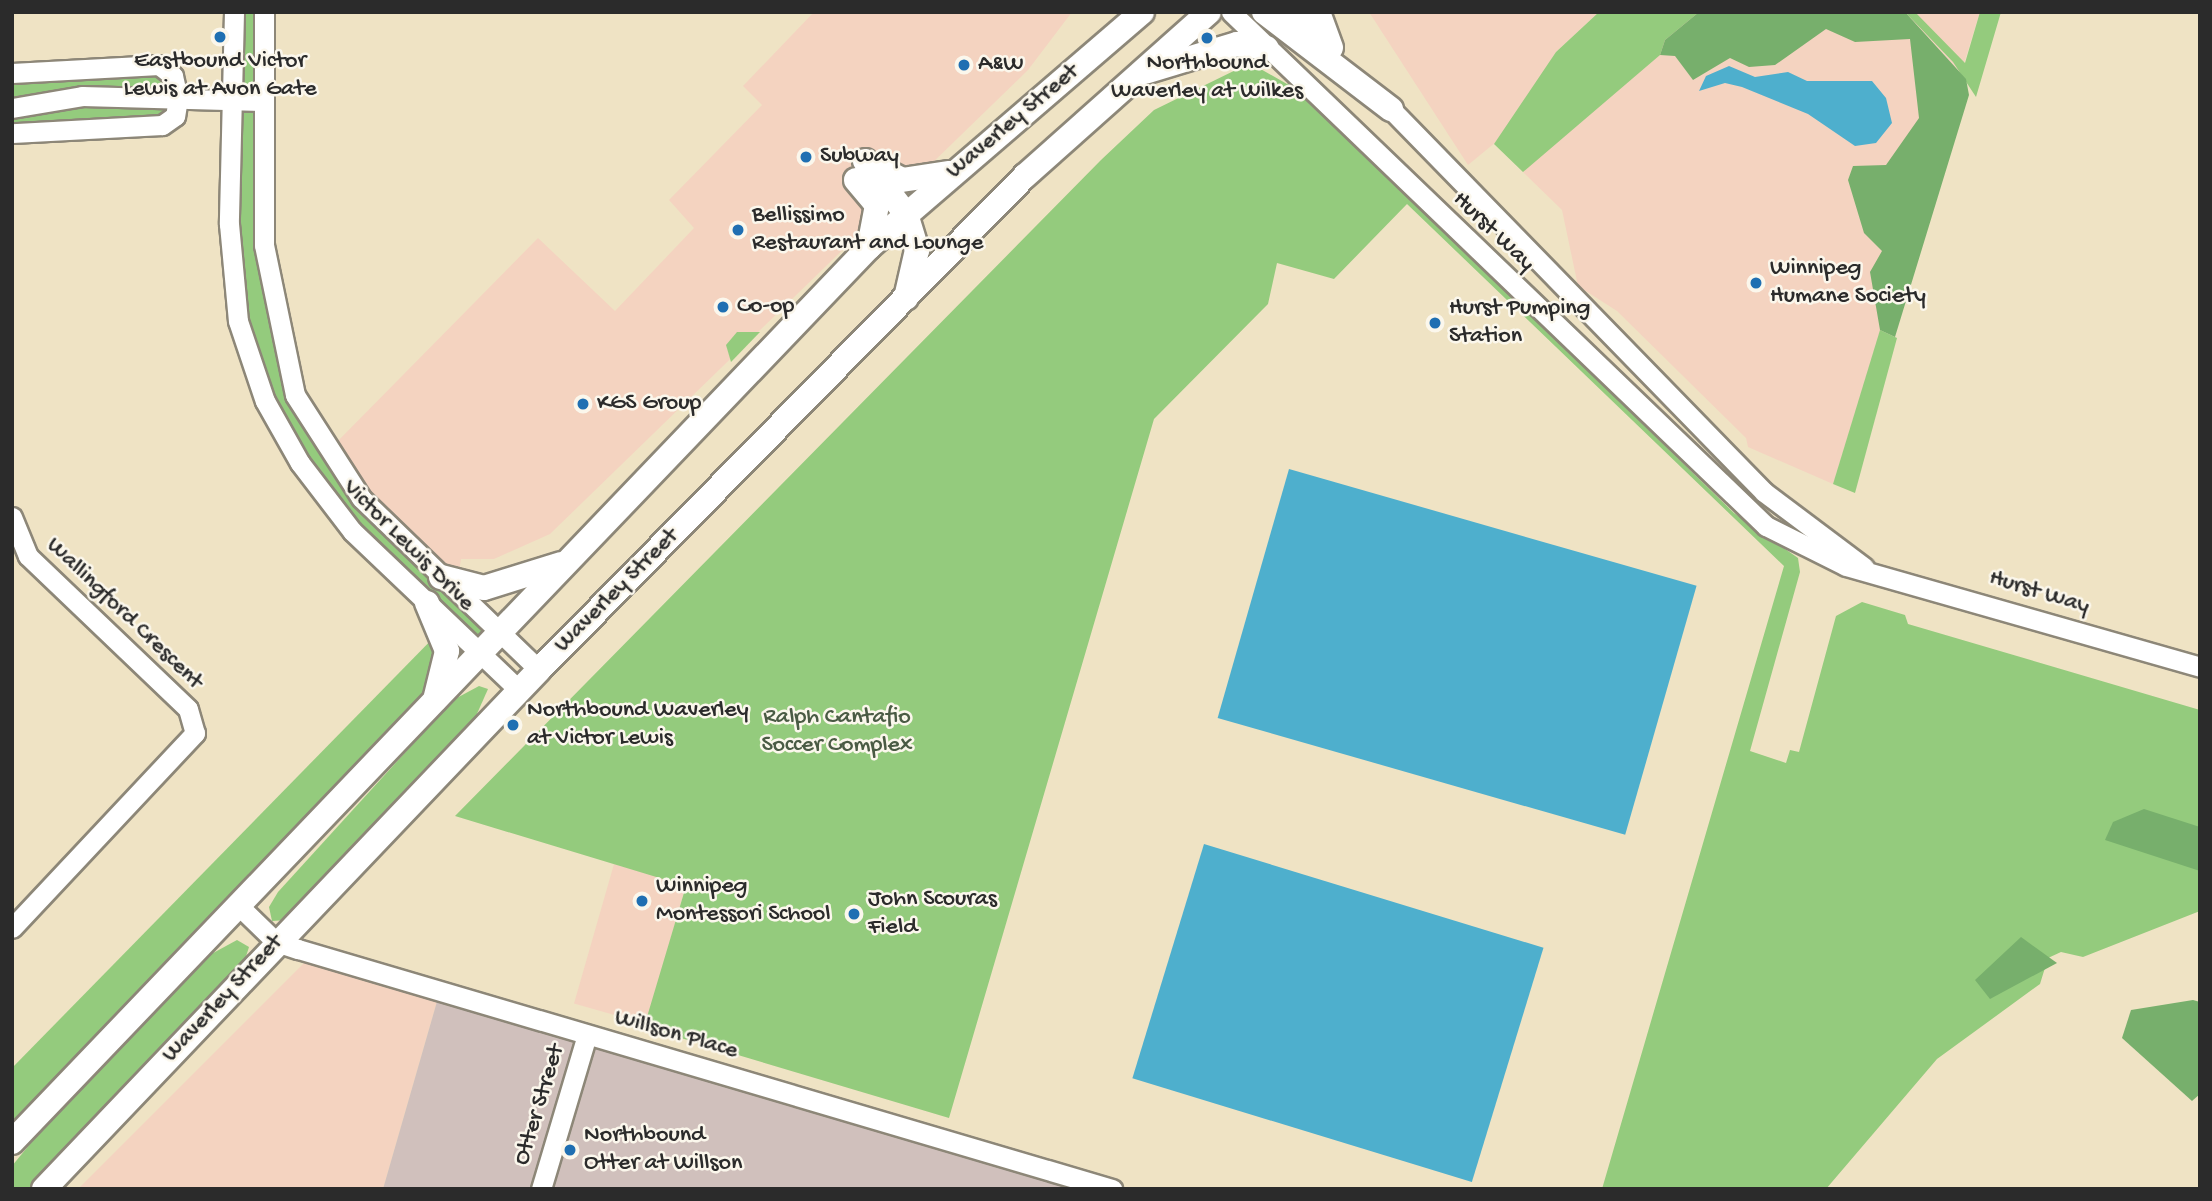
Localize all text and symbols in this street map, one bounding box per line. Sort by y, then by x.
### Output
marker: Eastbound Victor Lewis at Avon Gate [212,29,228,45]
marker: Northbound Waverley at Wilkes [1199,30,1215,46]
place label: Eastbound Victor Lewis at Avon Gate [123,48,317,104]
place label: Northbound Waverley at Wilkes [1111,50,1303,106]
place label: A&W [978,51,1024,79]
marker: A&W [956,57,972,73]
street label: Waverley Street [941,58,1085,186]
place label: Subway [820,143,899,171]
marker: Subway [798,149,814,165]
street label: Hurst Way [1446,186,1540,278]
place label: Bellissimo Restaurant and Lounge [752,202,983,258]
marker: Bellissimo Restaurant and Lounge [730,222,746,238]
place label: Winnipeg Humane Society [1770,255,1926,311]
marker: Winnipeg Humane Society [1748,275,1764,291]
place label: Co-op [737,293,794,321]
place label: Hurst Pumping Station [1449,295,1590,351]
marker: Co-op [715,299,731,315]
marker: Hurst Pumping Station [1427,315,1443,331]
place label: KGS Group [597,390,701,418]
marker: KGS Group [575,396,591,412]
street label: Victor Lewis Drive [336,474,480,618]
street label: Waverley Street [549,523,685,659]
street label: Wallingford Crescent [40,532,208,696]
street label: Hurst Way [1985,564,2093,622]
place label: Northbound Waverley at Victor Lewis [527,697,749,753]
park label: Ralph Cantafio Soccer Complex [761,704,913,760]
marker: Northbound Waverley at Victor Lewis [505,717,521,733]
place label: Winnipeg Montessori School [656,873,831,929]
place label: John Scouras Field [868,886,997,942]
marker: Winnipeg Montessori School [634,893,650,909]
marker: John Scouras Field [846,906,862,922]
street label: Waverley Street [156,929,290,1069]
street label: Willson Place [611,1004,741,1066]
street label: Otter Street [508,1041,572,1169]
place label: Northbound Otter at Willson [584,1122,742,1178]
marker: Northbound Otter at Willson [562,1142,578,1158]

